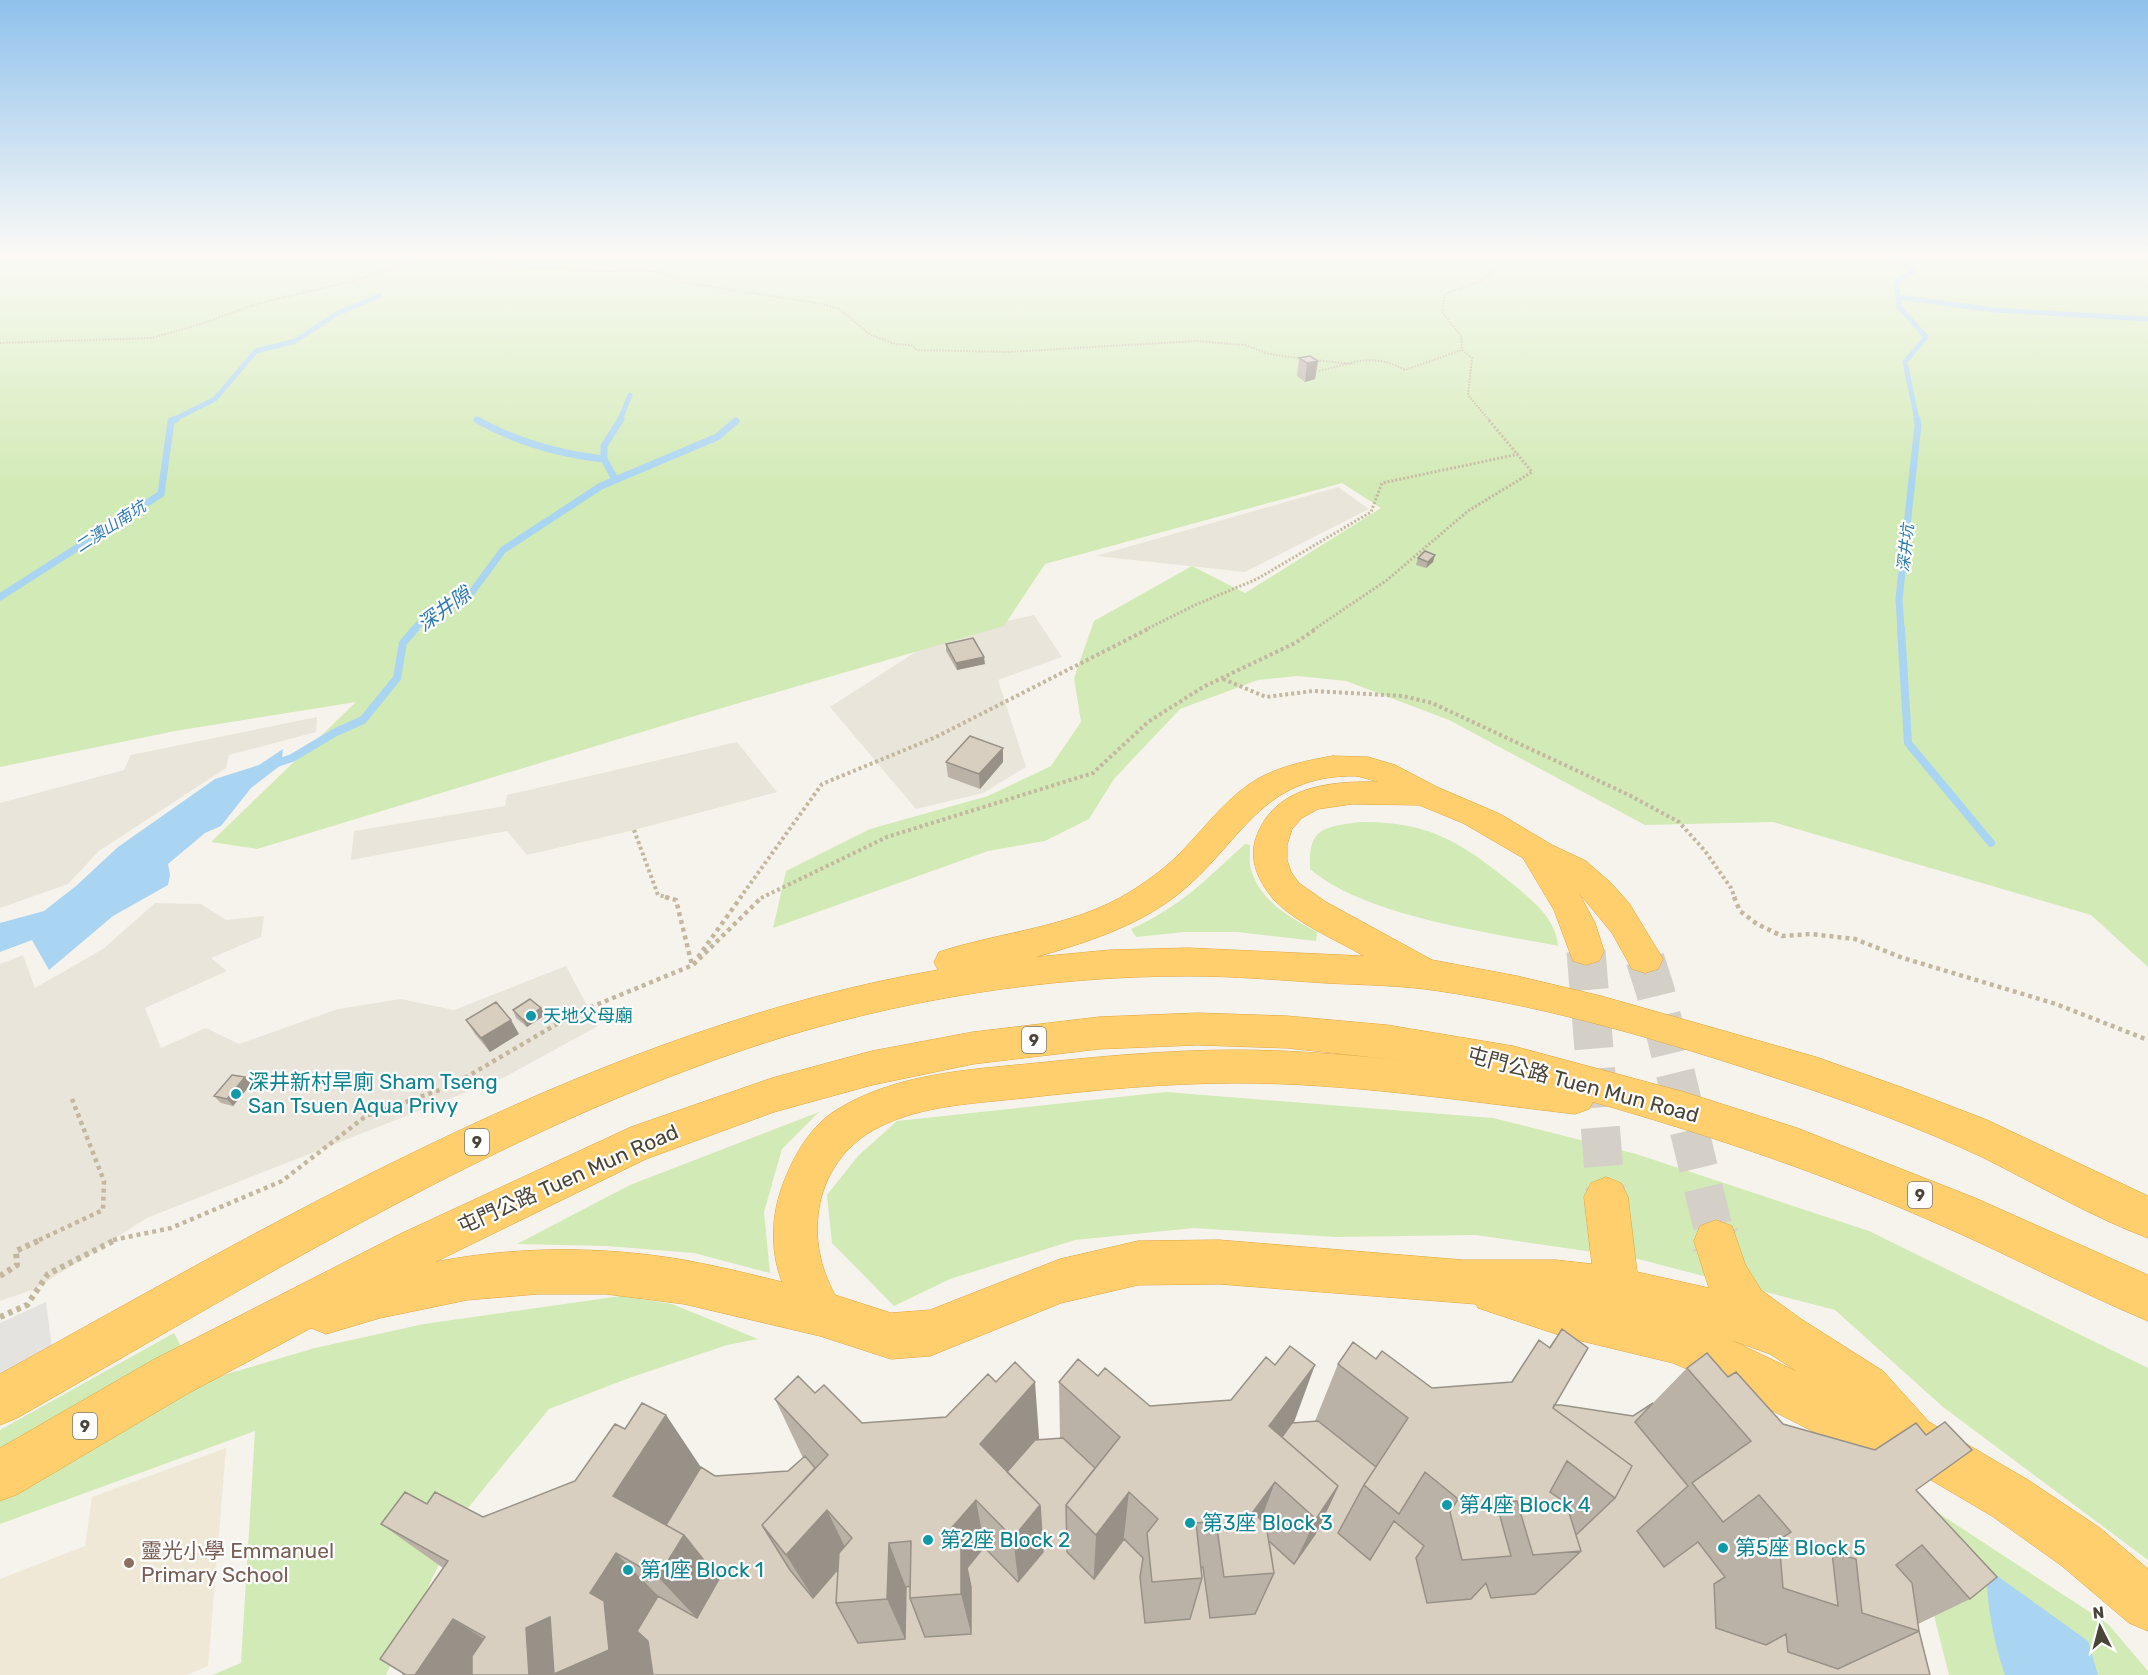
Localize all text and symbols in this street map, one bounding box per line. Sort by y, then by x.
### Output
water label: 二澳山南坑 [72,496,151,556]
water label: 深井坑 [1894,521,1918,573]
water label: 深井隙 [413,580,478,636]
place label: 天地父母廟 [543,1005,633,1027]
marker: 天地父母廟 [524,1009,538,1023]
road number: 9 [1022,1027,1046,1053]
street label: 屯門公路 Tuen Mun Road [1465,1042,1702,1128]
place label: 深井新村旱廁 Sham Tseng San Tsuen Aqua Privy [248,1069,498,1118]
marker: 深井新村旱廁 Sham Tseng San Tsuen Aqua Privy [229,1087,243,1101]
street label: 屯門公路 Tuen Mun Road [454,1119,682,1239]
road number: 9 [465,1129,489,1155]
road number: 9 [1908,1182,1932,1208]
road number: 9 [73,1413,97,1439]
place label: 第4座 Block 4 [1459,1492,1591,1517]
marker: 第4座 Block 4 [1440,1498,1454,1512]
place label: 第3座 Block 3 [1202,1510,1333,1535]
marker: 第3座 Block 3 [1183,1516,1197,1530]
place label: 第2座 Block 2 [940,1527,1070,1552]
marker: 第2座 Block 2 [921,1533,935,1547]
place label: 第5座 Block 5 [1735,1535,1866,1560]
place label: 靈光小學 Emmanuel Primary School [141,1538,334,1587]
marker: 第5座 Block 5 [1716,1541,1730,1555]
marker: 靈光小學 Emmanuel Primary School [122,1556,136,1570]
place label: 第1座 Block 1 [640,1557,764,1582]
marker: 第1座 Block 1 [621,1563,635,1577]
north arrow [2070,1597,2130,1657]
text: N [2092,1603,2105,1623]

